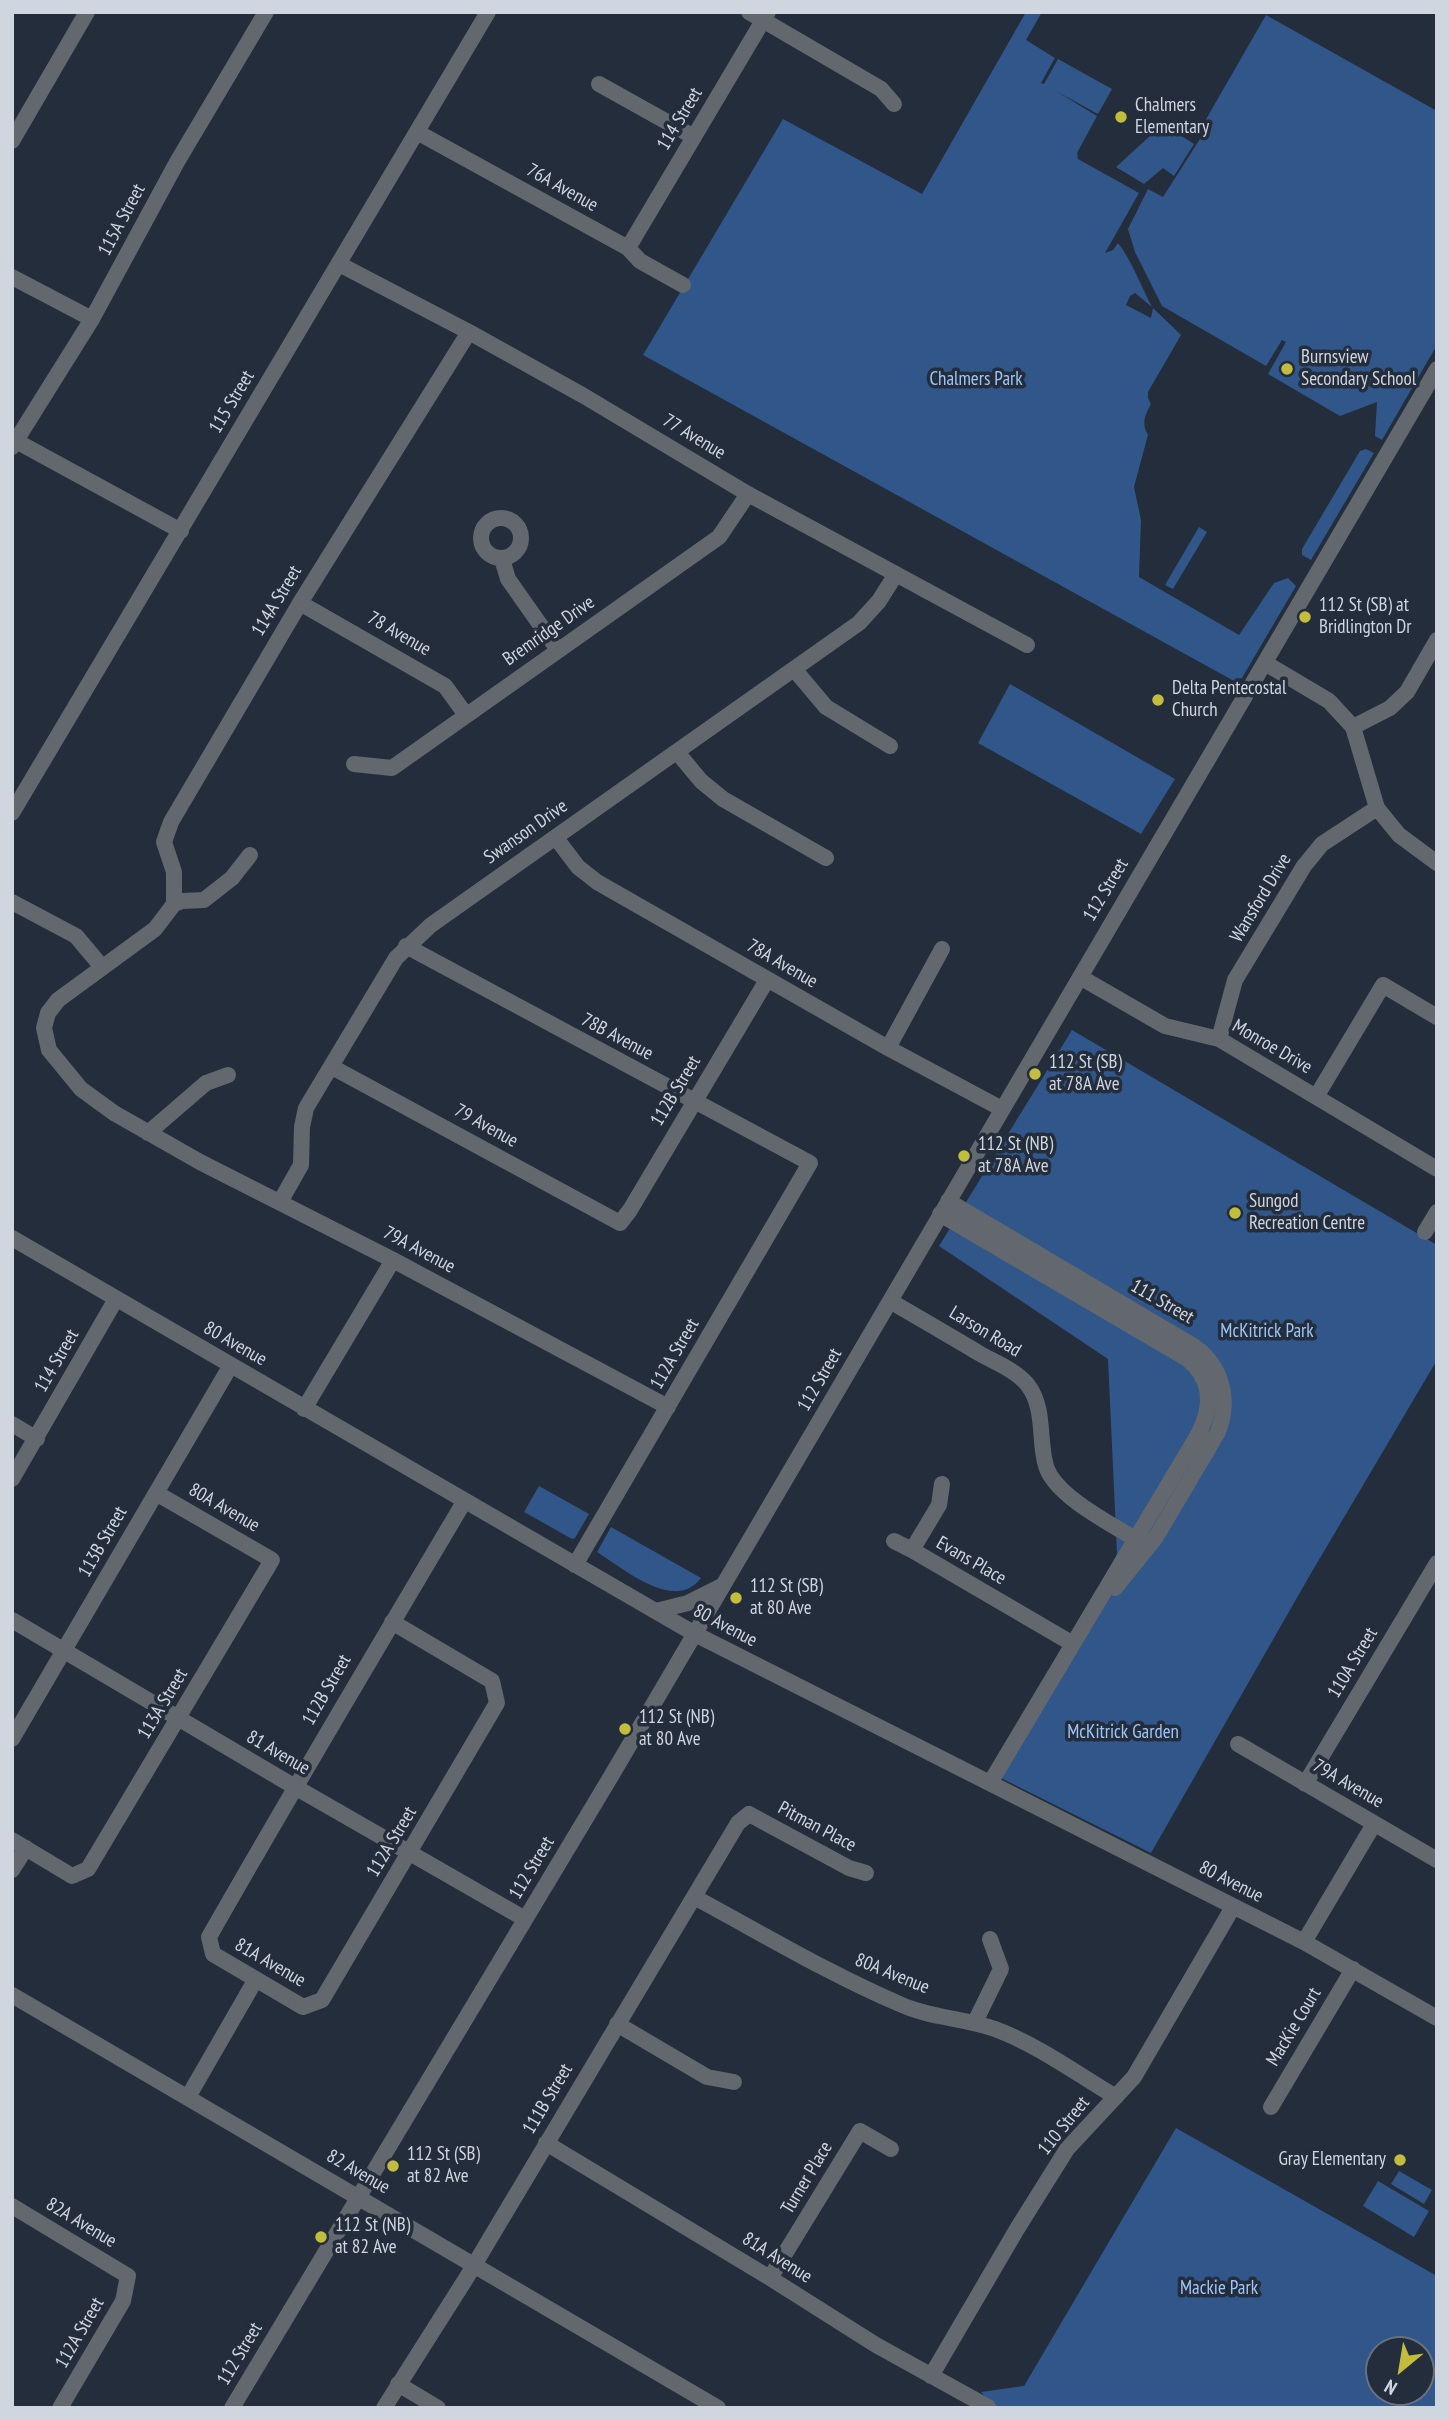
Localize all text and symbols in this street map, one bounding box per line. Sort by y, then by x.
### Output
street label: 114 Street [652,84,708,154]
place label: Chalmers Elementary [1135,95,1209,139]
marker: Chalmers Elementary [1113,109,1129,125]
street label: 76A Avenue [522,159,602,217]
street label: 115A Street [94,180,150,260]
place label: Burnsview Secondary School [1301,347,1416,391]
marker: Burnsview Secondary School [1279,361,1295,377]
street label: 115 Street [204,367,260,437]
park label: Chalmers Park [929,369,1023,391]
street label: 77 Avenue [658,409,730,465]
street label: 114A Street [247,562,307,640]
street label: Bremridge Drive [499,591,599,671]
place label: 112 St (SB) at Bridlington Dr [1319,595,1411,639]
street label: 78 Avenue [363,607,435,661]
marker: 112 St (SB) at Bridlington Dr [1297,609,1313,625]
place label: Delta Pentecostal Church [1172,678,1286,722]
marker: Delta Pentecostal Church [1150,692,1166,708]
street label: Swanson Drive [480,795,572,869]
street label: Wansford Drive [1226,850,1296,946]
street label: 112 Street [1078,855,1134,925]
street label: 78A Avenue [742,935,822,993]
street label: 78B Avenue [577,1009,657,1065]
street label: Monroe Drive [1228,1015,1316,1079]
street label: 112B Street [646,1052,706,1130]
place label: 112 St (SB) at 78A Ave [1049,1052,1122,1096]
marker: 112 St (SB) at 78A Ave [1027,1066,1043,1082]
street label: 79 Avenue [450,1099,522,1153]
place label: 112 St (NB) at 78A Ave [978,1134,1053,1178]
marker: 112 St (NB) at 78A Ave [956,1148,972,1164]
place label: Sungod Recreation Centre [1249,1191,1365,1235]
marker: Sungod Recreation Centre [1227,1205,1243,1221]
street label: 79A Avenue [379,1222,459,1278]
street label: 111 Street [1126,1275,1198,1329]
street label: Larson Road [945,1302,1025,1362]
street label: 112A Street [646,1315,704,1393]
street label: 80 Avenue [199,1317,271,1371]
park label: McKitrick Park [1220,1321,1314,1343]
street label: 114 Street [30,1325,84,1397]
street label: 112 Street [793,1344,847,1416]
street label: 80A Avenue [184,1479,264,1537]
street label: 113B Street [74,1503,132,1581]
street label: Evans Place [932,1532,1010,1590]
place label: 112 St (SB) at 80 Ave [750,1576,823,1620]
marker: 112 St (SB) at 80 Ave [728,1590,744,1606]
street label: 80 Avenue [689,1600,761,1652]
street label: 110A Street [1323,1624,1383,1702]
street label: 112B Street [298,1651,356,1729]
street label: 113A Street [133,1665,193,1743]
place label: 112 St (NB) at 80 Ave [639,1707,714,1751]
marker: 112 St (NB) at 80 Ave [617,1721,633,1737]
park label: McKitrick Garden [1067,1722,1179,1744]
street label: 81 Avenue [242,1726,314,1780]
street label: 79A Avenue [1308,1755,1388,1813]
street label: Pitman Place [774,1797,860,1857]
street label: 112A Street [362,1803,422,1881]
street label: 112 Street [504,1833,560,1903]
street label: 80 Avenue [1195,1856,1267,1908]
street label: 81A Avenue [230,1934,310,1992]
street label: 80A Avenue [851,1949,933,1999]
street label: MacKie Court [1262,1984,1326,2070]
street label: 111B Street [518,2060,578,2138]
street label: 110 Street [1033,2092,1095,2160]
street label: Turner Place [776,2138,838,2218]
place label: 112 St (SB) at 82 Ave [407,2144,480,2188]
street label: 82 Avenue [322,2145,394,2199]
place label: Gray Elementary [1279,2149,1386,2171]
marker: Gray Elementary [1392,2152,1408,2168]
marker: 112 St (SB) at 82 Ave [385,2158,401,2174]
street label: 82A Avenue [42,2193,120,2253]
place label: 112 St (NB) at 82 Ave [335,2215,410,2259]
street label: 81A Avenue [738,2228,816,2288]
marker: 112 St (NB) at 82 Ave [313,2229,329,2245]
park label: Mackie Park [1180,2278,1258,2300]
street label: 112A Street [51,2294,109,2372]
street label: 112 Street [212,2319,268,2389]
north arrow [1365,2336,1435,2406]
text: N [1380,2374,1401,2400]

